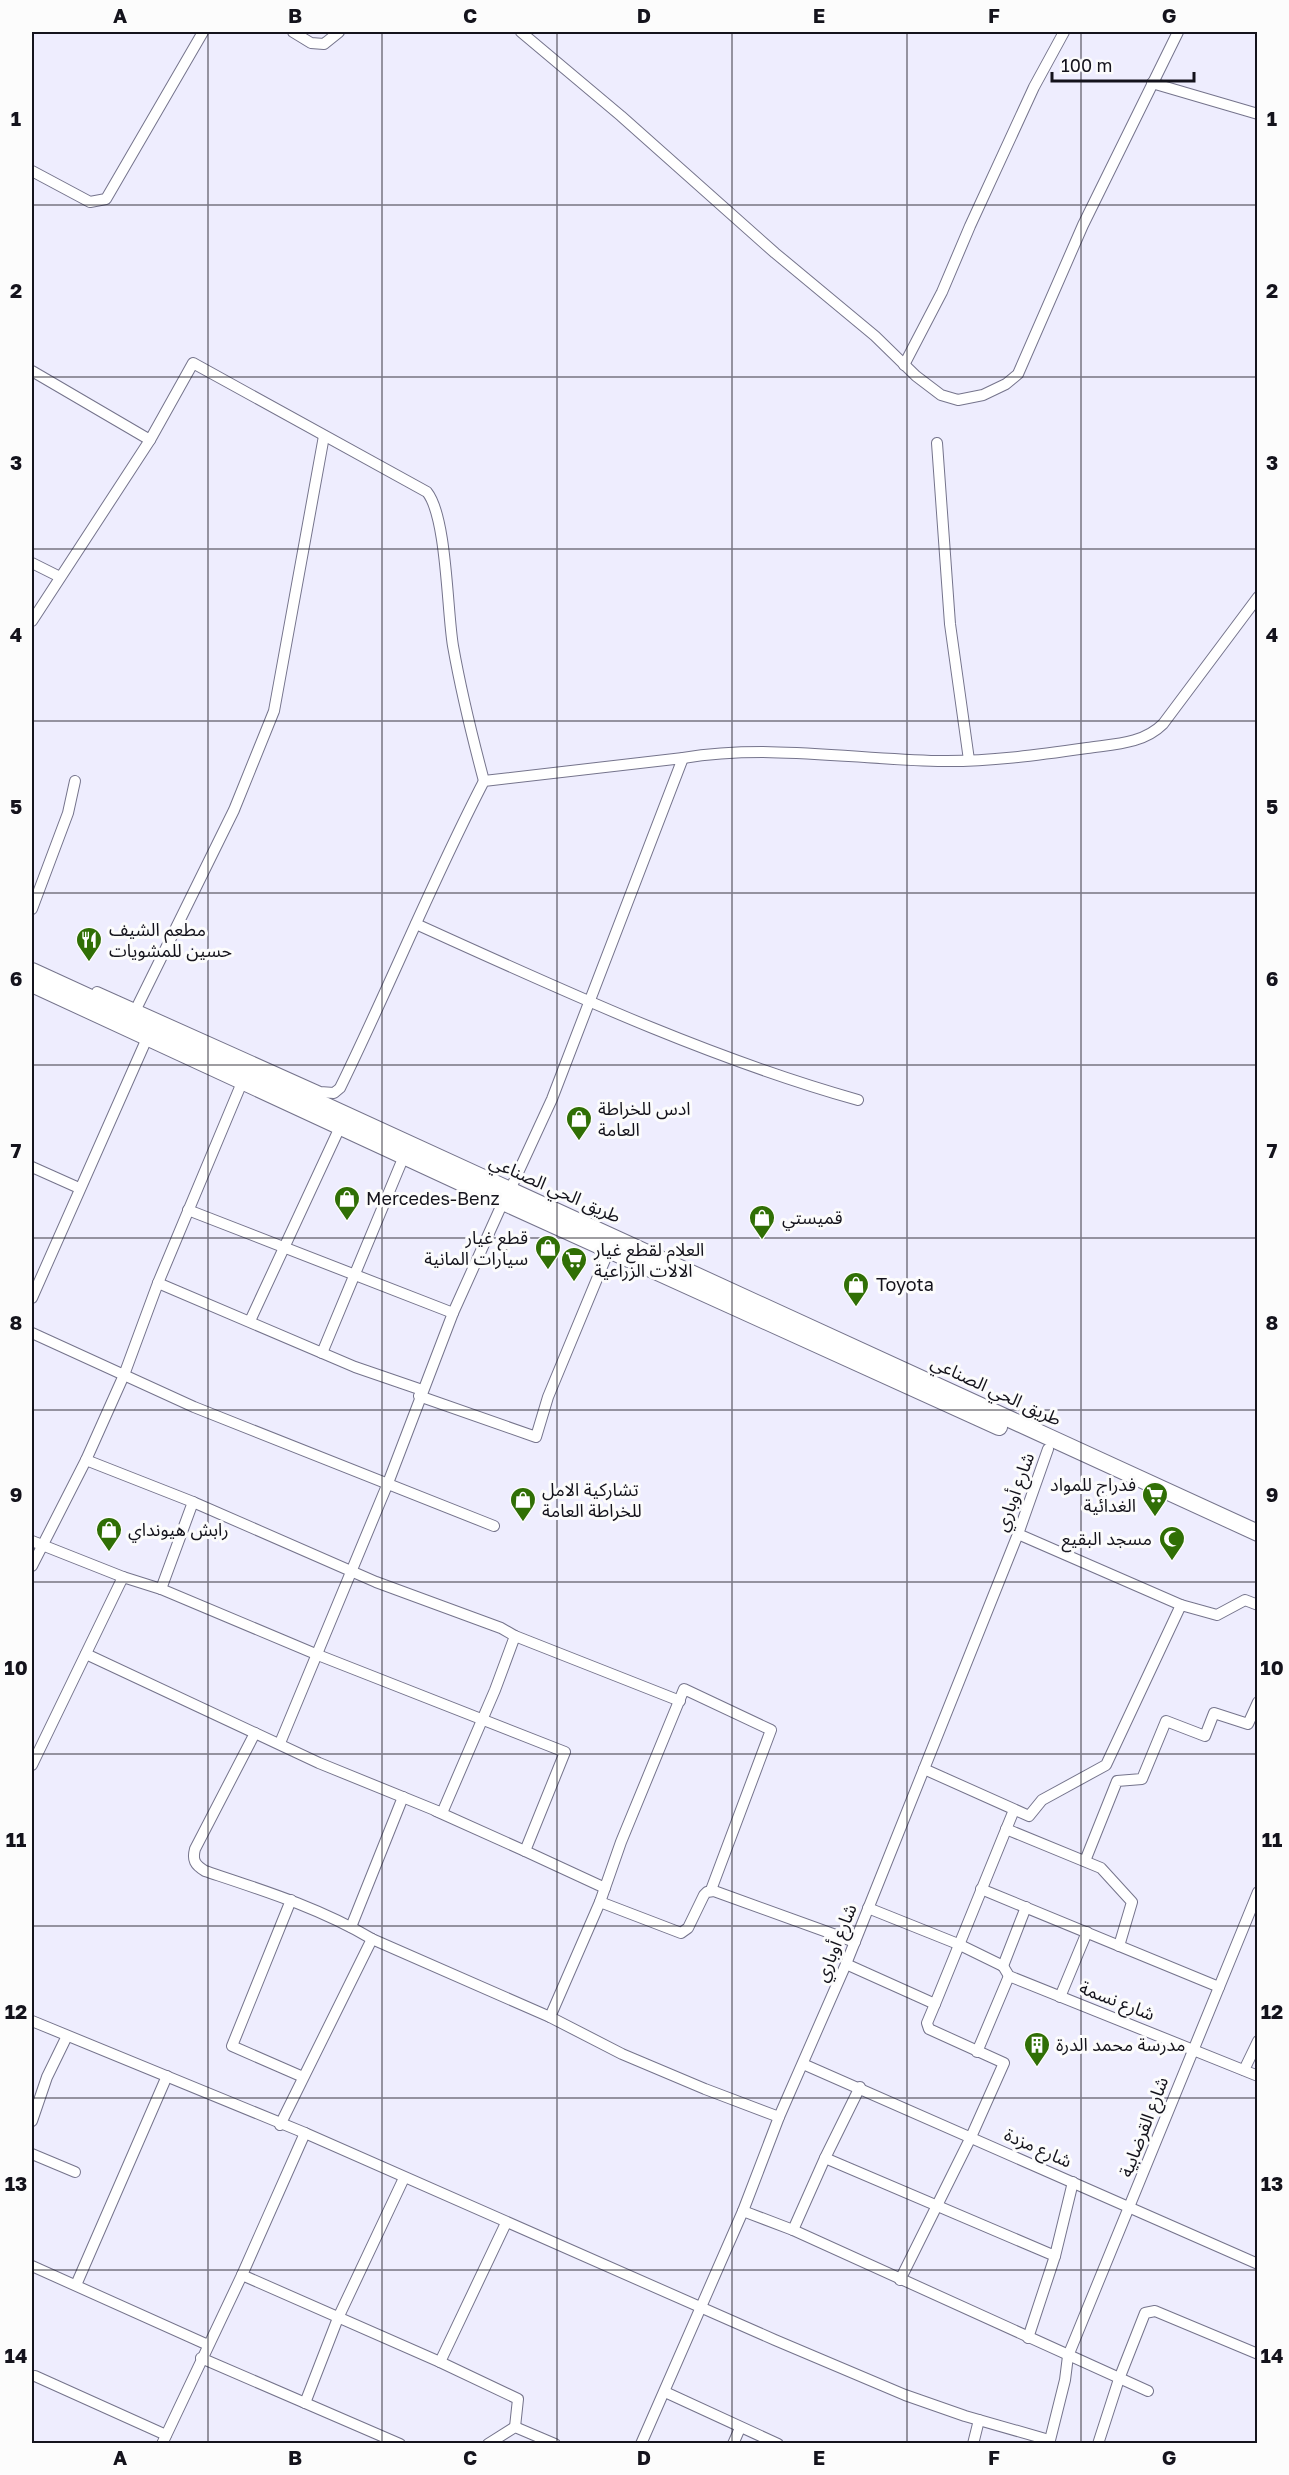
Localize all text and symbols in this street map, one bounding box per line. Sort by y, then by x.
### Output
text: A [113,3,127,27]
text: B [288,3,302,27]
text: C [463,3,477,27]
text: D [637,3,651,27]
text: E [813,3,825,27]
text: F [988,3,1000,27]
text: G [1162,3,1176,27]
scale bar [1052,45,1194,83]
text: 100 m [1061,54,1112,76]
text: 1 [11,106,21,130]
text: 1 [1267,106,1277,130]
text: 2 [10,278,22,302]
text: 2 [1266,278,1278,302]
text: 3 [10,450,22,474]
text: 3 [1266,450,1278,474]
text: 4 [10,622,22,646]
text: 4 [1266,622,1278,646]
text: 5 [10,794,22,818]
text: 5 [1266,794,1278,818]
place label: مطعم الشيف حسين للمشويات [109,918,232,962]
restaurant icon: مطعم الشيف حسين للمشويات [74,925,104,963]
text: 6 [10,966,22,990]
text: 6 [1266,966,1278,990]
place label: ادس للخراطة العامة [598,1097,691,1140]
shop icon: ادس للخراطة العامة [564,1104,594,1142]
text: 7 [11,1138,22,1162]
text: 7 [1267,1138,1278,1162]
street label: طريق الحي الصناعي [485,1149,624,1230]
shop icon: Mercedes-Benz [332,1184,362,1222]
place label: Mercedes-Benz [366,1187,500,1209]
shop icon: قميستي [747,1203,777,1241]
place label: قميستي [782,1206,842,1231]
place label: قطع غيار سيارات المانية [424,1226,528,1270]
shop icon: قطع غيار سيارات المانية [533,1233,563,1271]
place label: العلام لقطع غيار الالات الزراعية [593,1238,704,1282]
supermarket icon: العلام لقطع غيار الالات الزراعية [559,1245,589,1283]
shop icon: Toyota [841,1270,871,1308]
place label: Toyota [876,1273,934,1295]
text: 8 [10,1310,22,1334]
text: 8 [1266,1310,1278,1334]
street label: طريق الحي الصناعي [926,1350,1065,1433]
street label: شارع أوباري [990,1449,1042,1535]
place label: فدراج للمواد الغدائية [1050,1473,1136,1516]
place label: تشاركية الامل للخراطة العامة [542,1478,642,1522]
supermarket icon: فدراج للمواد الغدائية [1140,1480,1170,1518]
text: 9 [10,1482,22,1506]
text: 9 [1266,1482,1278,1506]
shop icon: تشاركية الامل للخراطة العامة [508,1485,538,1523]
shop icon: رابش هيونداي [94,1515,124,1553]
place label: رابش هيونداي [128,1518,229,1543]
mosque icon: مسجد البقيع [1157,1524,1187,1562]
place label: مسجد البقيع [1061,1527,1152,1553]
text: 10 [4,1655,28,1679]
text: 10 [1260,1655,1284,1679]
text: 11 [6,1827,26,1851]
text: 11 [1262,1827,1282,1851]
street label: شارع أوباري [809,1900,864,1986]
street label: شارع نسمة [1075,1976,1158,2028]
text: 12 [5,1999,27,2023]
text: 12 [1261,1999,1283,2023]
building icon: مدرسة محمد الدرة [1022,2030,1052,2068]
place label: مدرسة محمد الدرة [1056,2033,1186,2056]
street label: شارع القرضابية [1114,2073,1176,2181]
street label: شارع مزدة [1000,2122,1076,2175]
text: 13 [5,2171,27,2195]
text: 13 [1261,2171,1283,2195]
text: 14 [5,2343,27,2367]
text: 14 [1261,2343,1283,2367]
text: A [113,2445,127,2469]
text: B [288,2445,302,2469]
text: C [463,2445,477,2469]
text: D [637,2445,651,2469]
text: E [813,2445,825,2469]
text: F [988,2445,1000,2469]
text: G [1162,2445,1176,2469]

